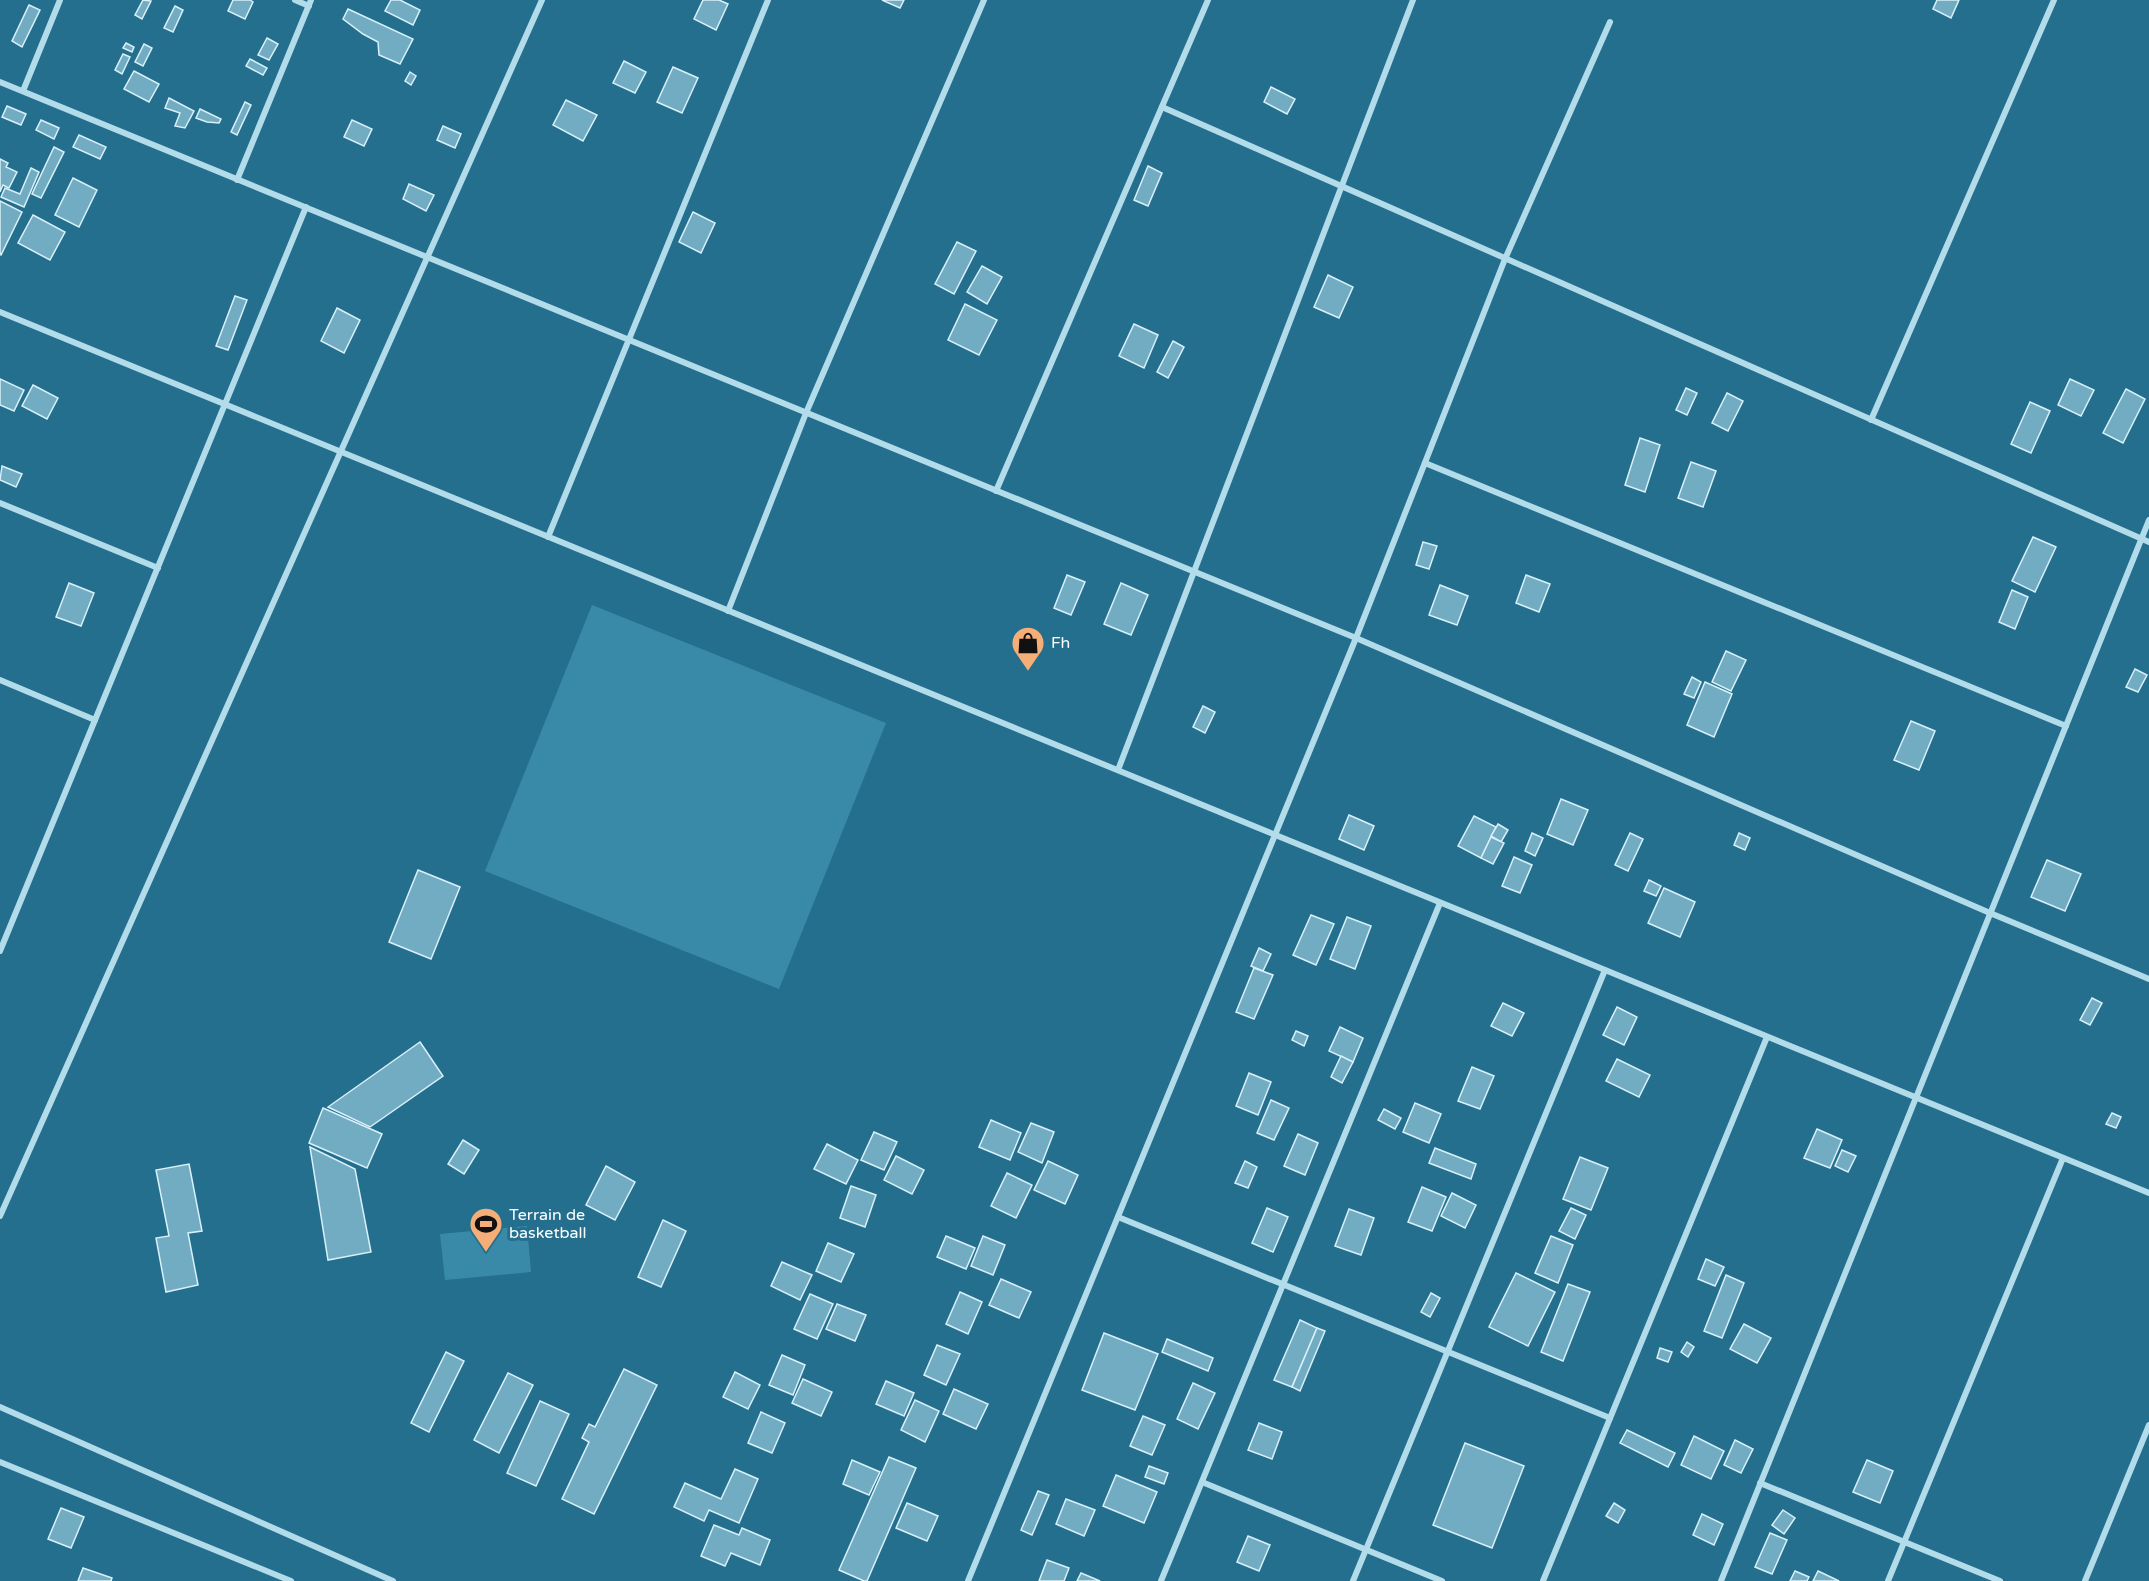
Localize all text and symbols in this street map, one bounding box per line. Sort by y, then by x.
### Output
shop icon: Fh [1010,625,1046,672]
place label: Fh [1051,633,1070,653]
place label: Terrain de basketball [509,1205,587,1243]
sports icon: Terrain de basketball [468,1206,504,1253]

